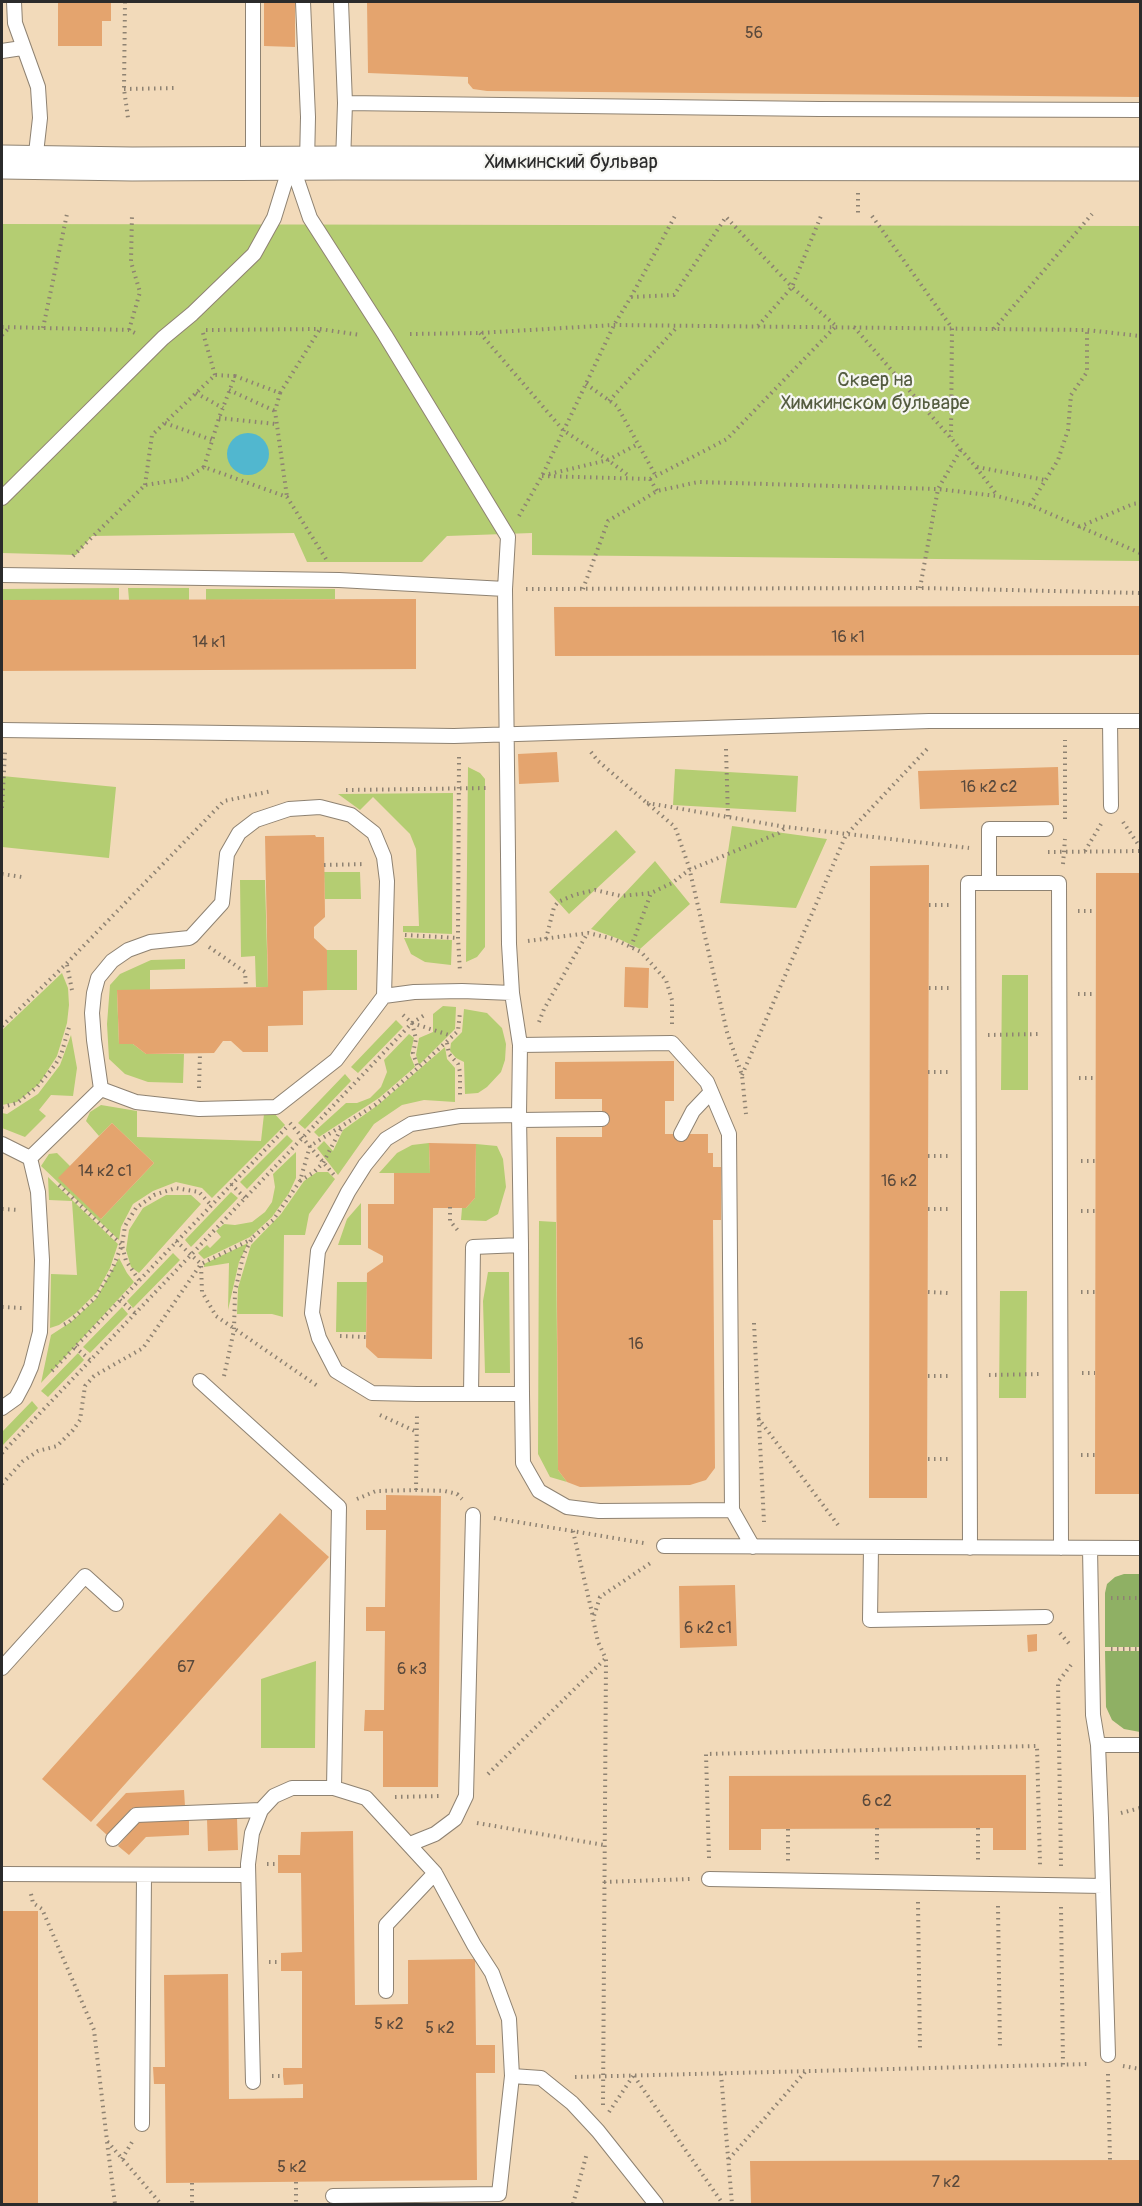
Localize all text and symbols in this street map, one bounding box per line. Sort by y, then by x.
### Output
house number: 56 [745,24,763,44]
street label: Химкинский бульвар [484,151,658,175]
park label: Сквер на Химкинском бульваре [781,369,969,416]
house number: 16 к1 [831,628,865,648]
house number: 14 к1 [192,633,226,653]
house number: 16 к2 c2 [961,778,1017,798]
house number: 14 к2 с1 [78,1162,132,1182]
house number: 16 к2 [881,1172,917,1192]
house number: 16 [628,1335,644,1355]
house number: 6 к2 с1 [684,1619,732,1639]
house number: 67 [177,1658,195,1678]
house number: 6 к3 [397,1660,427,1680]
house number: 6 с2 [862,1792,892,1812]
house number: 5 к2 [374,2015,404,2035]
house number: 5 к2 [425,2019,455,2039]
house number: 5 к2 [277,2158,307,2178]
house number: 7 к2 [931,2173,961,2193]

